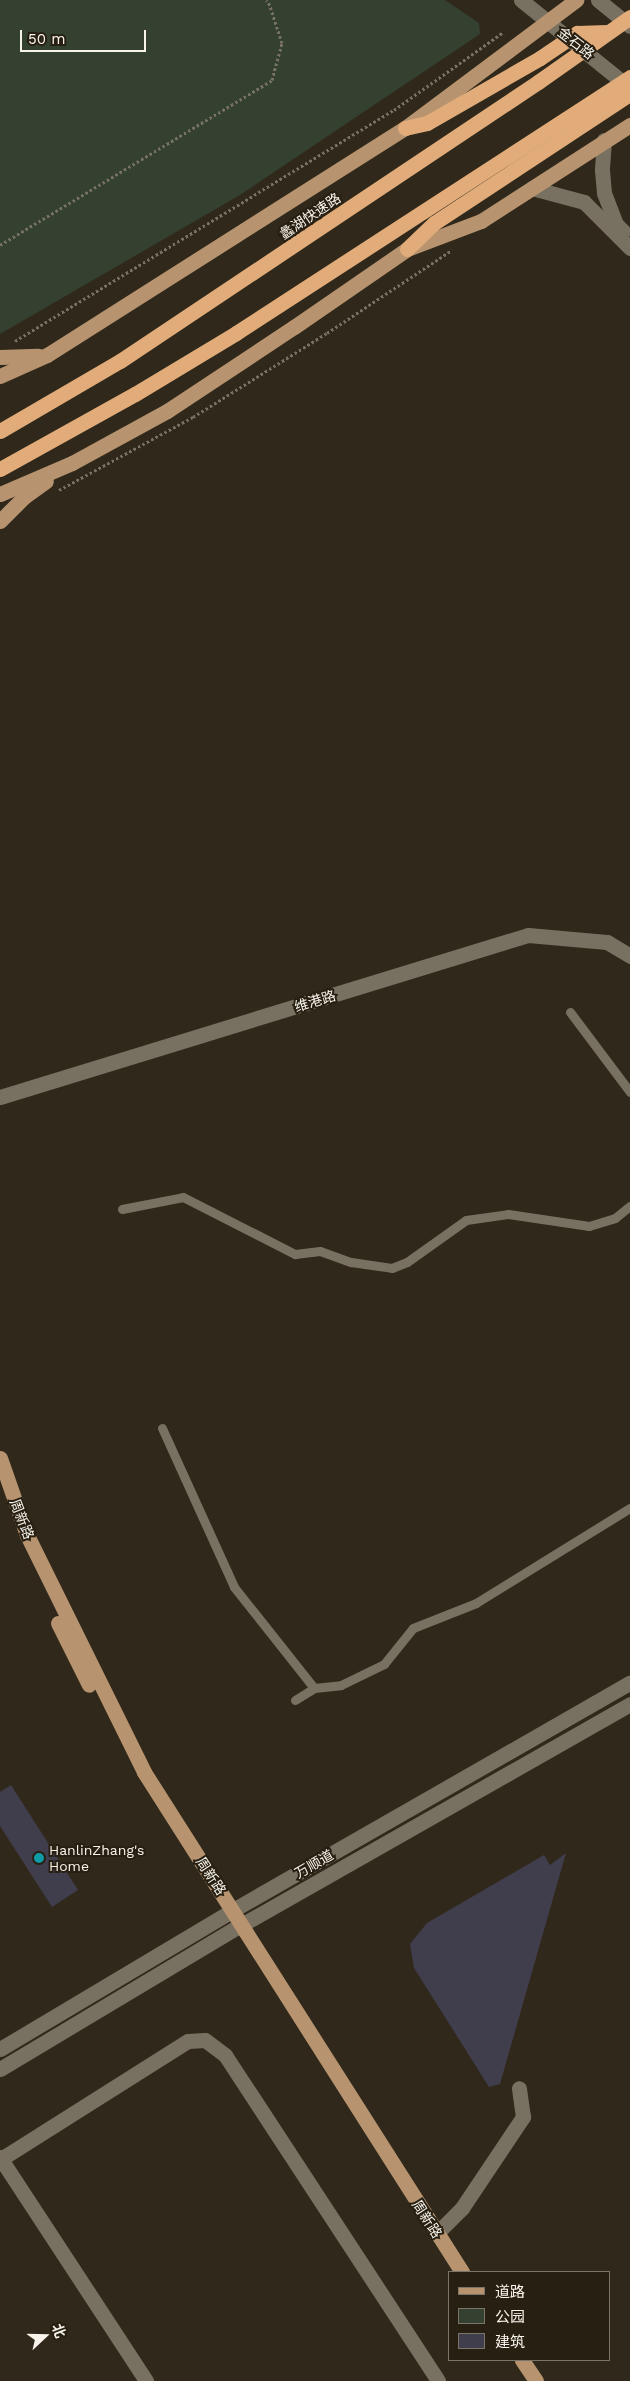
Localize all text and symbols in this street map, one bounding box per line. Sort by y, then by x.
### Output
scale bar [22,20,149,52]
street label: 金石路 [554,23,598,63]
text: 50 m [28,30,65,48]
street label: 蠡湖快速路 [276,189,344,243]
street label: 维港路 [292,987,338,1015]
street label: 周新路 [7,1496,37,1542]
place label: HanlinZhang's Home [49,1842,144,1874]
street label: 万顺道 [292,1846,336,1882]
marker: HanlinZhang's Home [33,1852,45,1864]
street label: 周新路 [193,1854,229,1898]
street label: 周新路 [409,2197,445,2241]
legend [448,2271,610,2361]
text: 道路 [495,2283,525,2301]
text: 公园 [495,2308,525,2326]
north arrow [20,2311,70,2361]
text: 北 [49,2321,69,2340]
text: 建筑 [495,2333,525,2351]

